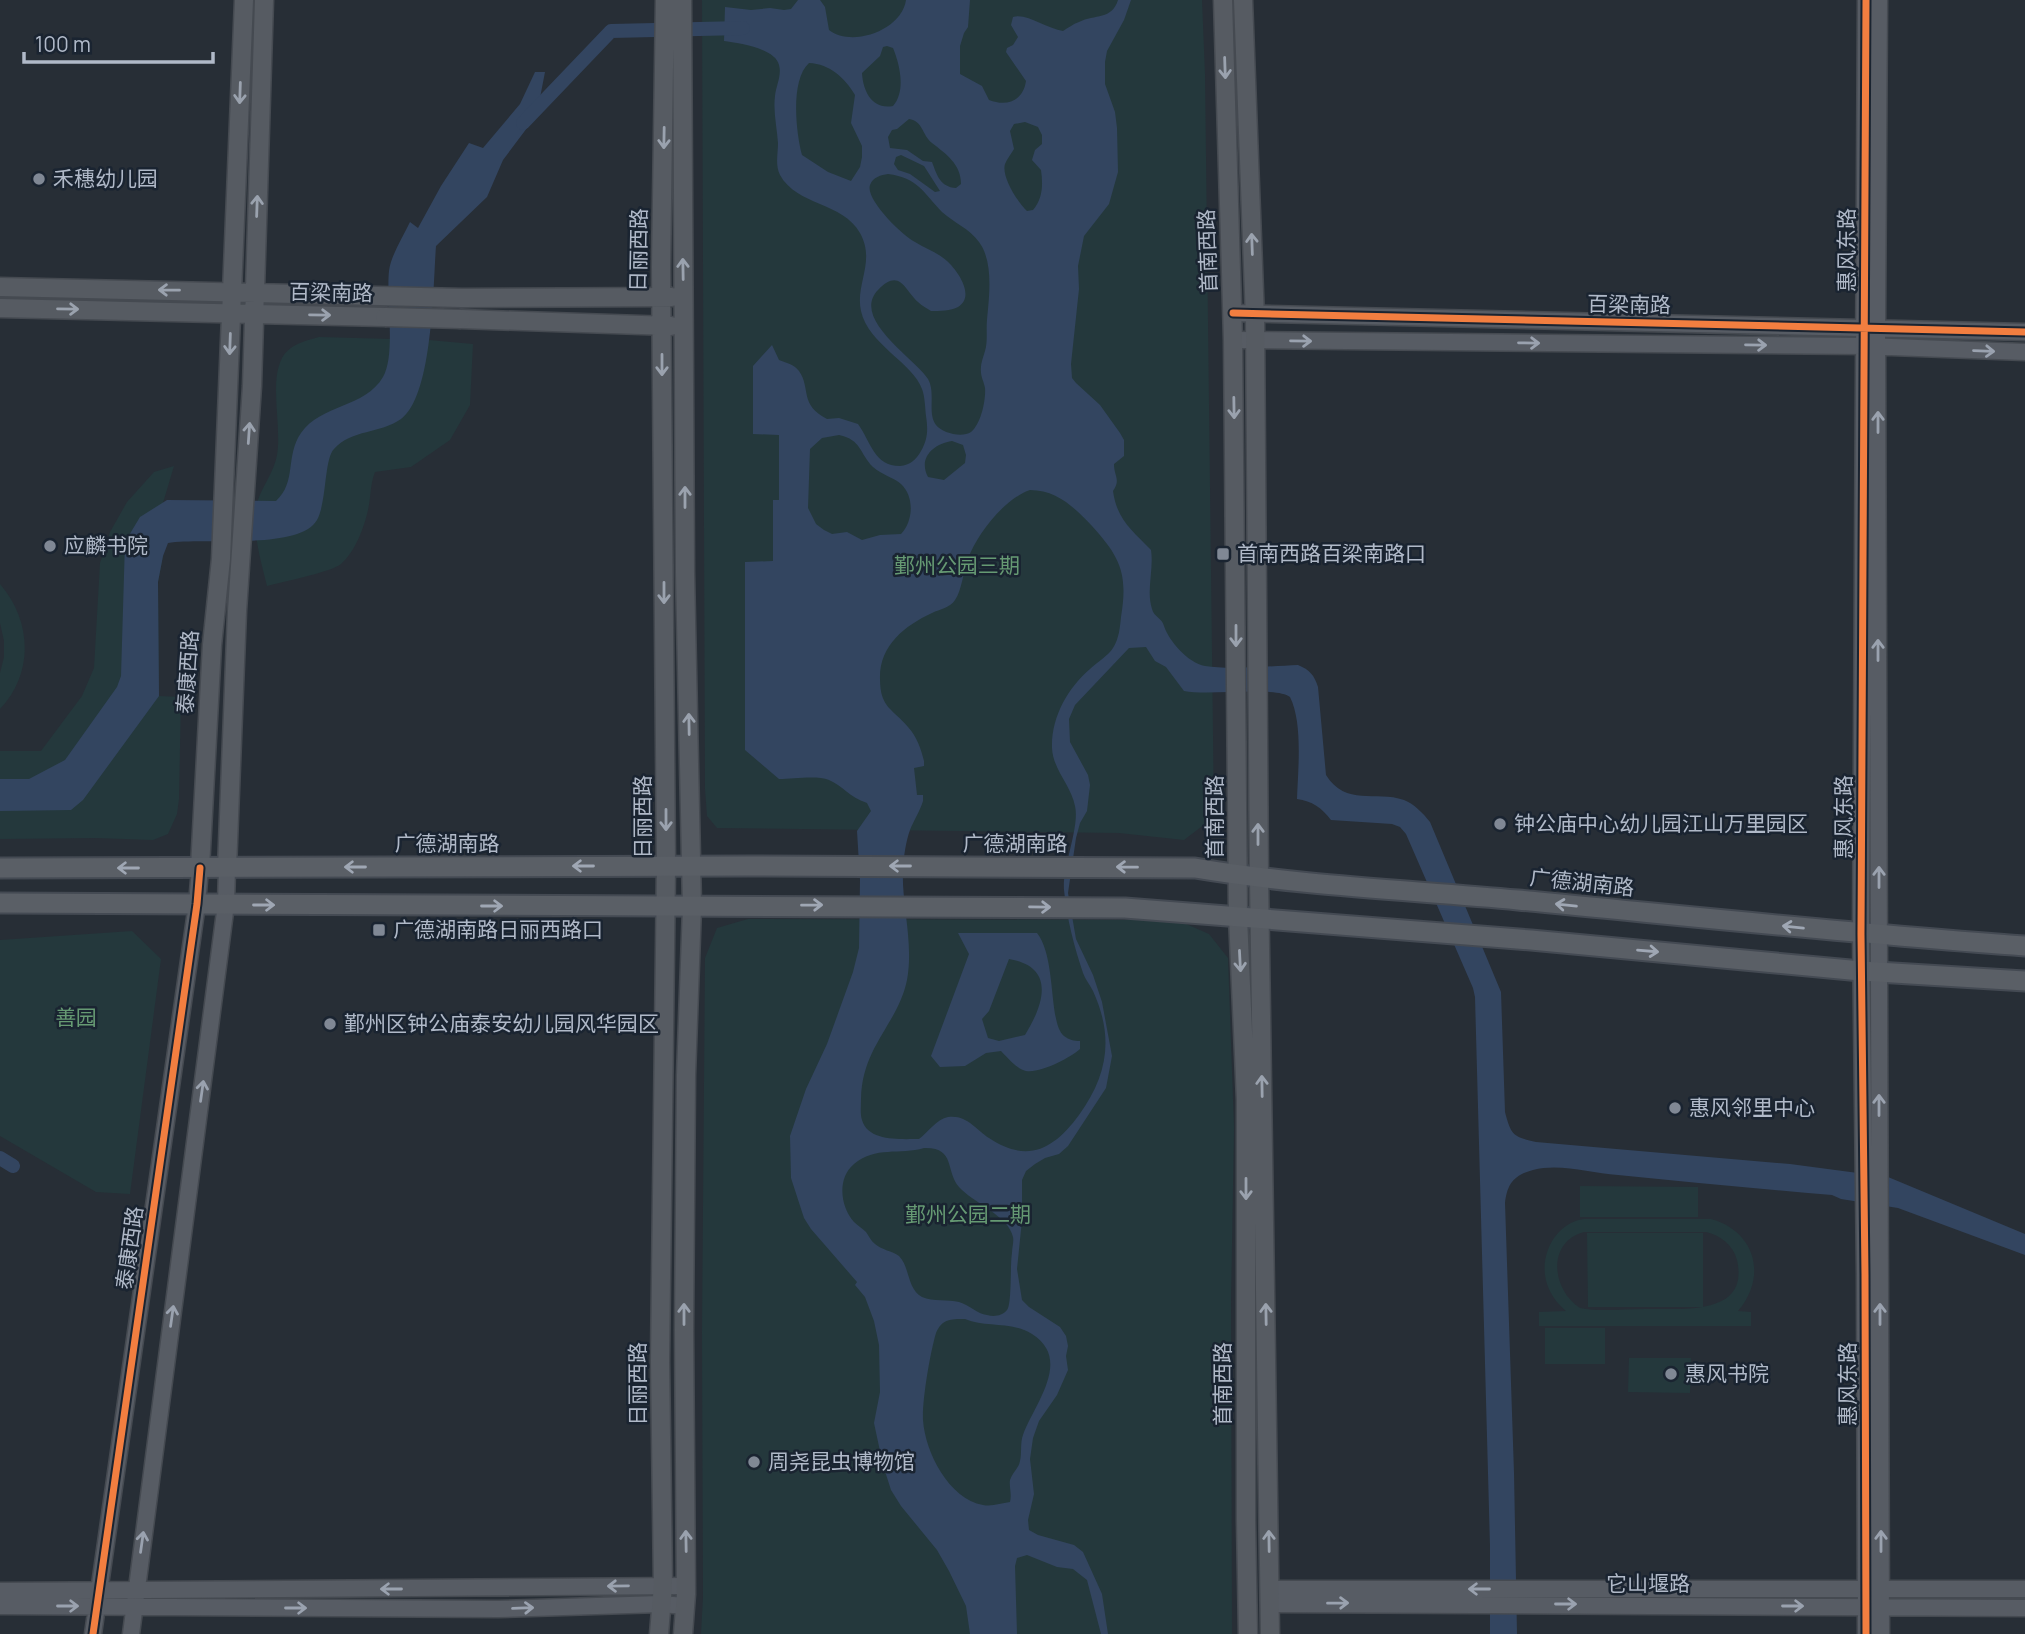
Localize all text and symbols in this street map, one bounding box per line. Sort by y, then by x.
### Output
scale bar [24,21,214,65]
text: 100 m [35,30,91,58]
one-way arrow [1219,56,1232,79]
one-way arrow [234,81,247,104]
one-way arrow [657,126,671,149]
place label: 禾穗幼儿园 [53,164,158,192]
marker: 禾穗幼儿园 [31,171,47,187]
one-way arrow [251,195,264,218]
street label: 日丽西路 [623,208,653,292]
street label: 惠风东路 [1832,208,1860,292]
street label: 首南西路 [1192,209,1222,293]
one-way arrow [1245,233,1259,256]
one-way arrow [676,258,689,281]
street label: 百梁南路 [289,277,373,307]
one-way arrow [158,284,181,297]
street label: 百梁南路 [1587,289,1671,319]
one-way arrow [56,303,79,316]
one-way arrow [308,309,331,322]
one-way arrow [224,333,237,356]
one-way arrow [1290,334,1313,348]
one-way arrow [1517,336,1540,350]
one-way arrow [1745,338,1768,352]
one-way arrow [1972,344,1995,357]
one-way arrow [655,354,669,377]
one-way arrow [1227,397,1241,420]
one-way arrow [1871,411,1885,434]
one-way arrow [242,422,255,445]
one-way arrow [678,486,692,509]
place label: 应麟书院 [64,531,148,559]
marker: 应麟书院 [42,538,58,554]
place label: 首南西路百梁南路口 [1237,539,1426,567]
marker: 首南西路百梁南路口 [1215,546,1231,562]
park label: 鄞州公园三期 [894,551,1020,579]
one-way arrow [657,581,671,604]
one-way arrow [1229,624,1243,647]
street label: 泰康西路 [170,629,204,715]
one-way arrow [1871,638,1885,661]
one-way arrow [682,713,695,736]
street label: 日丽西路 [628,775,656,859]
street label: 首南西路 [1200,775,1228,859]
street label: 惠风东路 [1829,775,1857,859]
one-way arrow [659,809,673,832]
place label: 钟公庙中心幼儿园江山万里园区 [1514,809,1808,837]
marker: 钟公庙中心幼儿园江山万里园区 [1492,816,1508,832]
one-way arrow [1251,823,1265,846]
street label: 广德湖南路 [395,829,500,857]
street label: 广德湖南路 [963,829,1068,857]
one-way arrow [571,859,594,873]
one-way arrow [888,859,911,873]
one-way arrow [344,860,367,874]
one-way arrow [1116,860,1139,874]
one-way arrow [116,861,139,875]
street label: 广德湖南路 [1528,863,1636,901]
one-way arrow [1872,866,1886,889]
one-way arrow [252,898,275,912]
one-way arrow [800,898,823,912]
one-way arrow [1555,898,1578,911]
one-way arrow [480,899,503,913]
one-way arrow [1028,900,1051,914]
place label: 广德湖南路日丽西路口 [393,915,603,943]
one-way arrow [1782,920,1804,933]
marker: 广德湖南路日丽西路口 [371,922,387,938]
one-way arrow [1636,945,1658,958]
one-way arrow [1233,949,1246,972]
park label: 善园 [55,1003,97,1031]
place label: 鄞州区钟公庙泰安幼儿园风华园区 [344,1009,659,1037]
marker: 鄞州区钟公庙泰安幼儿园风华园区 [322,1016,338,1032]
one-way arrow [1255,1075,1269,1098]
one-way arrow [195,1080,208,1103]
place label: 惠风邻里中心 [1689,1093,1815,1121]
one-way arrow [1872,1093,1886,1116]
marker: 惠风邻里中心 [1667,1100,1683,1116]
one-way arrow [1239,1177,1253,1200]
park label: 鄞州公园二期 [905,1200,1031,1228]
street label: 泰康西路 [109,1204,149,1291]
one-way arrow [677,1303,691,1326]
one-way arrow [1259,1303,1273,1326]
one-way arrow [1873,1303,1887,1326]
one-way arrow [166,1306,179,1328]
street label: 日丽西路 [623,1342,651,1426]
street label: 首南西路 [1208,1342,1236,1426]
street label: 惠风东路 [1833,1342,1861,1426]
place label: 惠风书院 [1685,1359,1769,1387]
marker: 惠风书院 [1663,1366,1679,1382]
place label: 周尧昆虫博物馆 [768,1447,915,1475]
marker: 周尧昆虫博物馆 [746,1454,762,1470]
one-way arrow [679,1530,693,1553]
one-way arrow [1262,1530,1276,1553]
one-way arrow [1874,1530,1888,1553]
one-way arrow [136,1531,149,1554]
street label: 它山堰路 [1606,1569,1690,1597]
one-way arrow [607,1579,630,1593]
one-way arrow [379,1582,402,1596]
one-way arrow [1468,1582,1491,1596]
one-way arrow [1326,1596,1349,1610]
one-way arrow [1554,1597,1577,1611]
one-way arrow [56,1599,79,1613]
one-way arrow [1781,1599,1804,1613]
one-way arrow [284,1601,307,1614]
one-way arrow [511,1602,534,1615]

